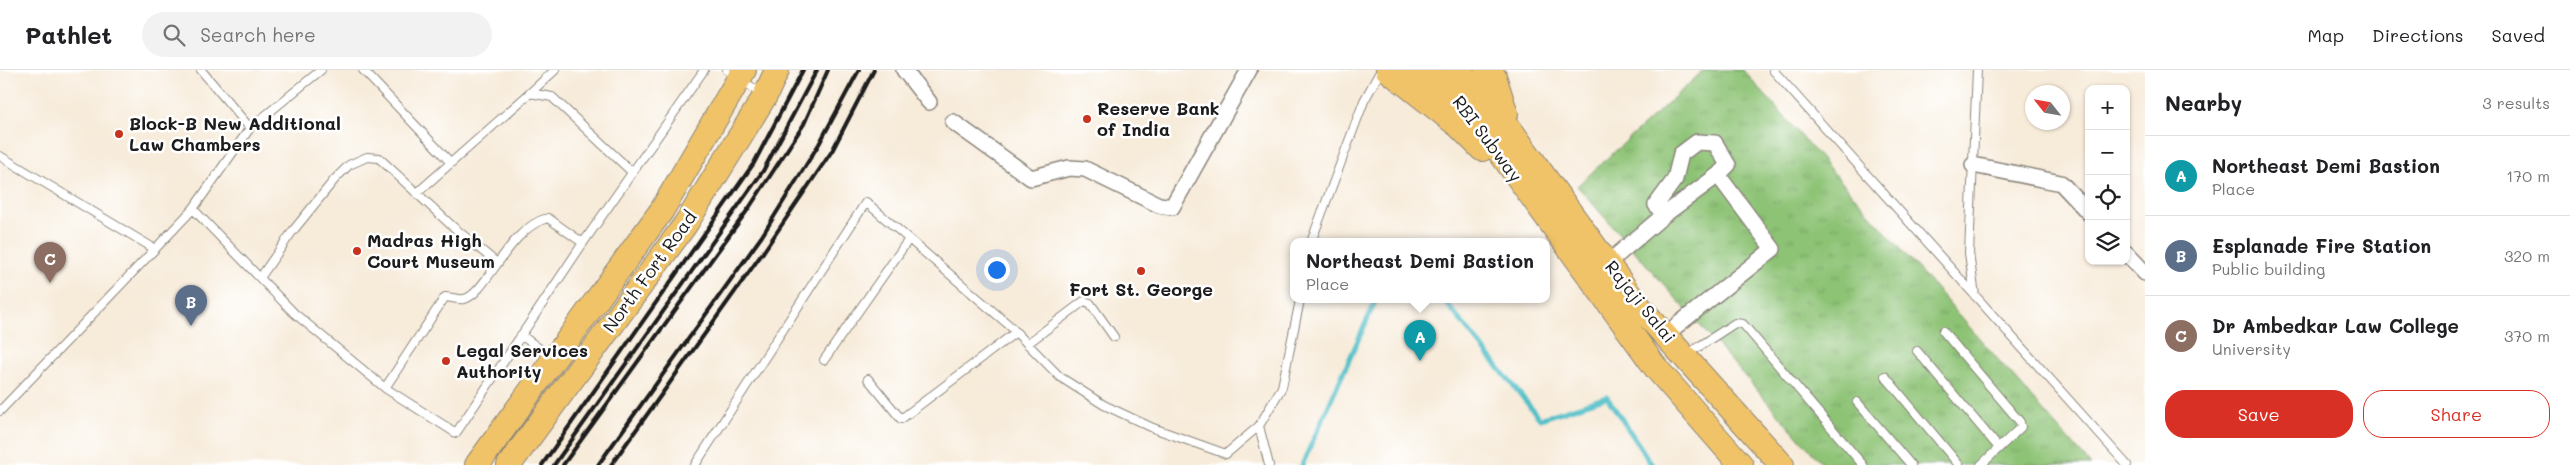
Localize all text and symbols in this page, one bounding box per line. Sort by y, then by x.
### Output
search box [142,12,492,57]
text: Pathlet [25,19,112,50]
icon: search [160,21,188,49]
text: Search here [200,22,316,47]
text: Map [2307,23,2344,47]
text: Directions [2372,23,2464,47]
text: Saved [2492,23,2545,47]
north arrow [2025,85,2070,130]
map controls [2085,85,2130,265]
button: + [2085,85,2130,130]
text: Nearby [2165,89,2242,116]
street label: RBI Subway [1447,90,1528,187]
text: 3 results [2482,92,2550,113]
place label: Reserve Bank of India [1097,96,1220,141]
place label: Block-B New Additional Law Chambers [129,111,341,156]
marker: Reserve Bank of India [1081,113,1093,125]
marker: Block-B New Additional Law Chambers [113,128,125,140]
button: − [2085,130,2130,175]
text: Northeast Demi Bastion [2212,153,2440,178]
text: A [2175,165,2187,186]
text: 170 m [2506,165,2550,186]
button: locate [2085,175,2130,220]
text: Place [2212,178,2255,199]
street label: North Fort Road [597,206,702,337]
button: layers [2085,220,2130,265]
place label: Madras High Court Museum [367,228,495,273]
text: Esplanade Fire Station [2212,233,2431,258]
popup [1290,238,1550,303]
pin: C [34,242,66,283]
marker: Madras High Court Museum [351,245,363,257]
text: B [2176,245,2186,266]
text: 320 m [2504,245,2550,266]
text: Northeast Demi Bastion [1306,248,1534,273]
street label: Rajaji Salai [1600,255,1682,348]
your location [984,257,1010,283]
text: Public building [2212,258,2325,279]
marker: Fort St. George [1135,265,1147,277]
text: Place [1306,273,1349,294]
place label: Fort St. George [1069,277,1213,301]
pin: B [175,285,207,326]
text: Dr Ambedkar Law College [2212,313,2459,338]
pin: A [1404,320,1436,361]
text: C [2175,325,2187,346]
text: 370 m [2504,325,2550,346]
place label: Legal Services Authority [456,338,588,383]
text: University [2212,338,2291,359]
marker: Legal Services Authority [440,355,452,367]
button: Save [2165,390,2353,438]
button: Share [2363,390,2550,438]

